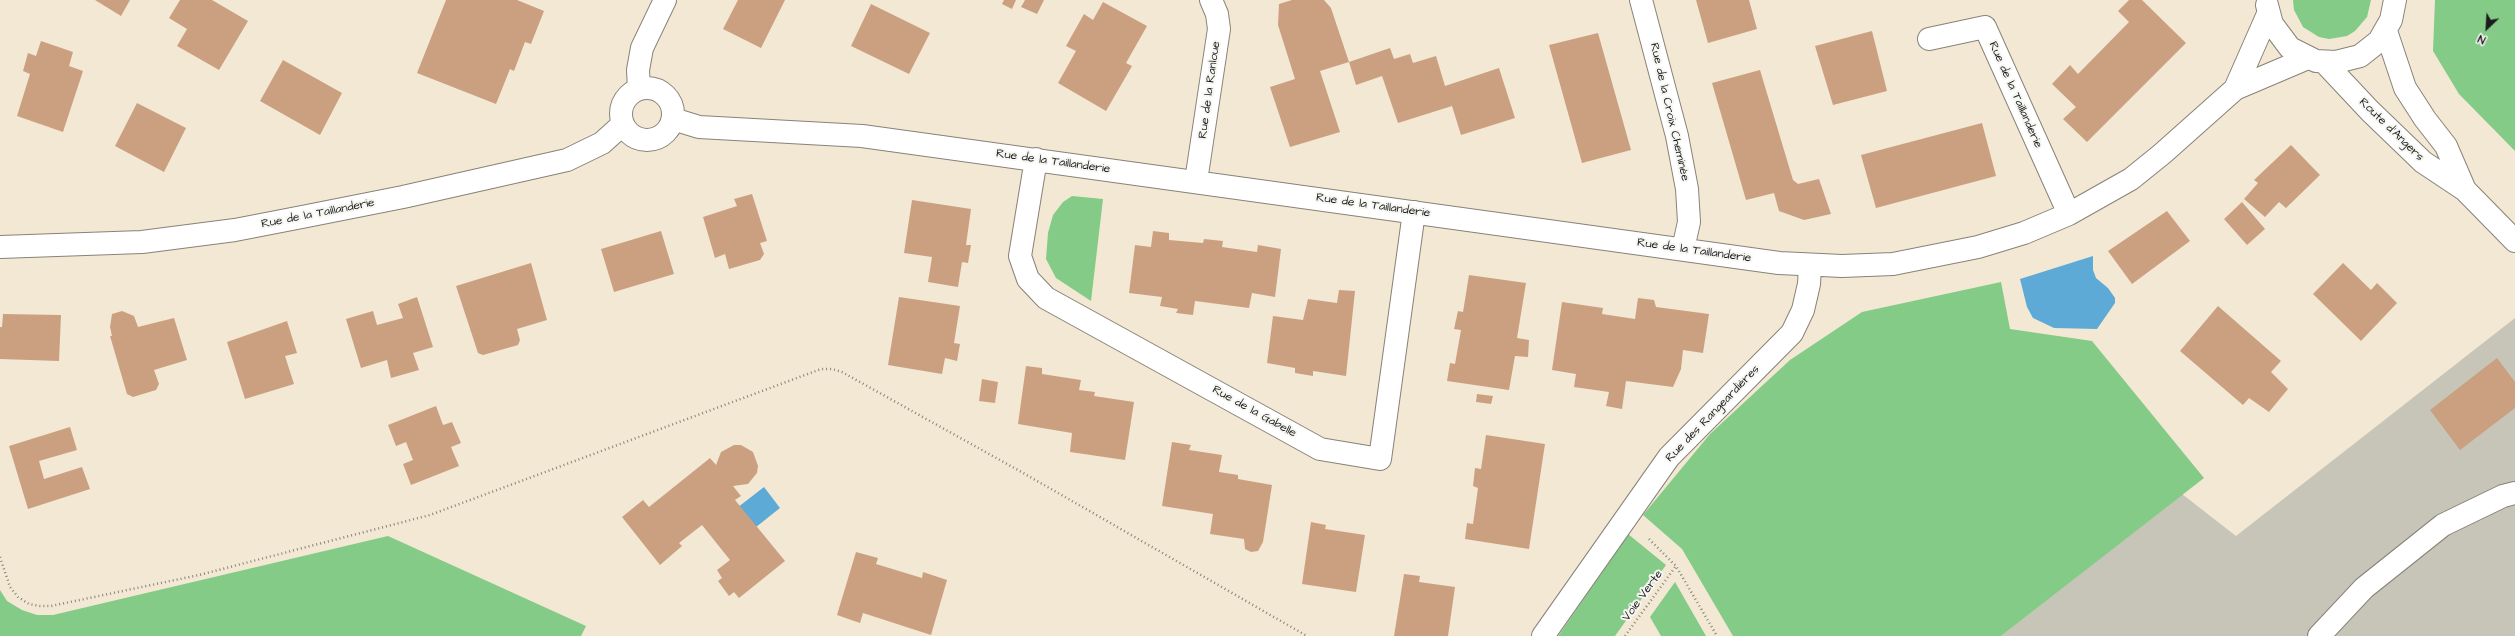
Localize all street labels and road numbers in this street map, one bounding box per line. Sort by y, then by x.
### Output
street label: Rue de la Ranloue [1196,40,1224,140]
street label: Rue de la Taillanderie [1985,40,2045,150]
street label: Rue de la Croix Cheminée [1646,41,1692,183]
street label: Route d’Angers [2356,95,2426,165]
street label: Rue de la Taillanderie [995,147,1111,177]
street label: Rue de la Taillanderie [1315,191,1431,221]
street label: Rue de la Taillanderie [260,196,376,232]
street label: Rue de la Taillanderie [1636,236,1752,266]
street label: Rue des Rangeardières [1663,363,1763,465]
street label: Rue de la Gabelle [1209,383,1299,441]
street label: Voie Verte [1620,568,1666,624]

